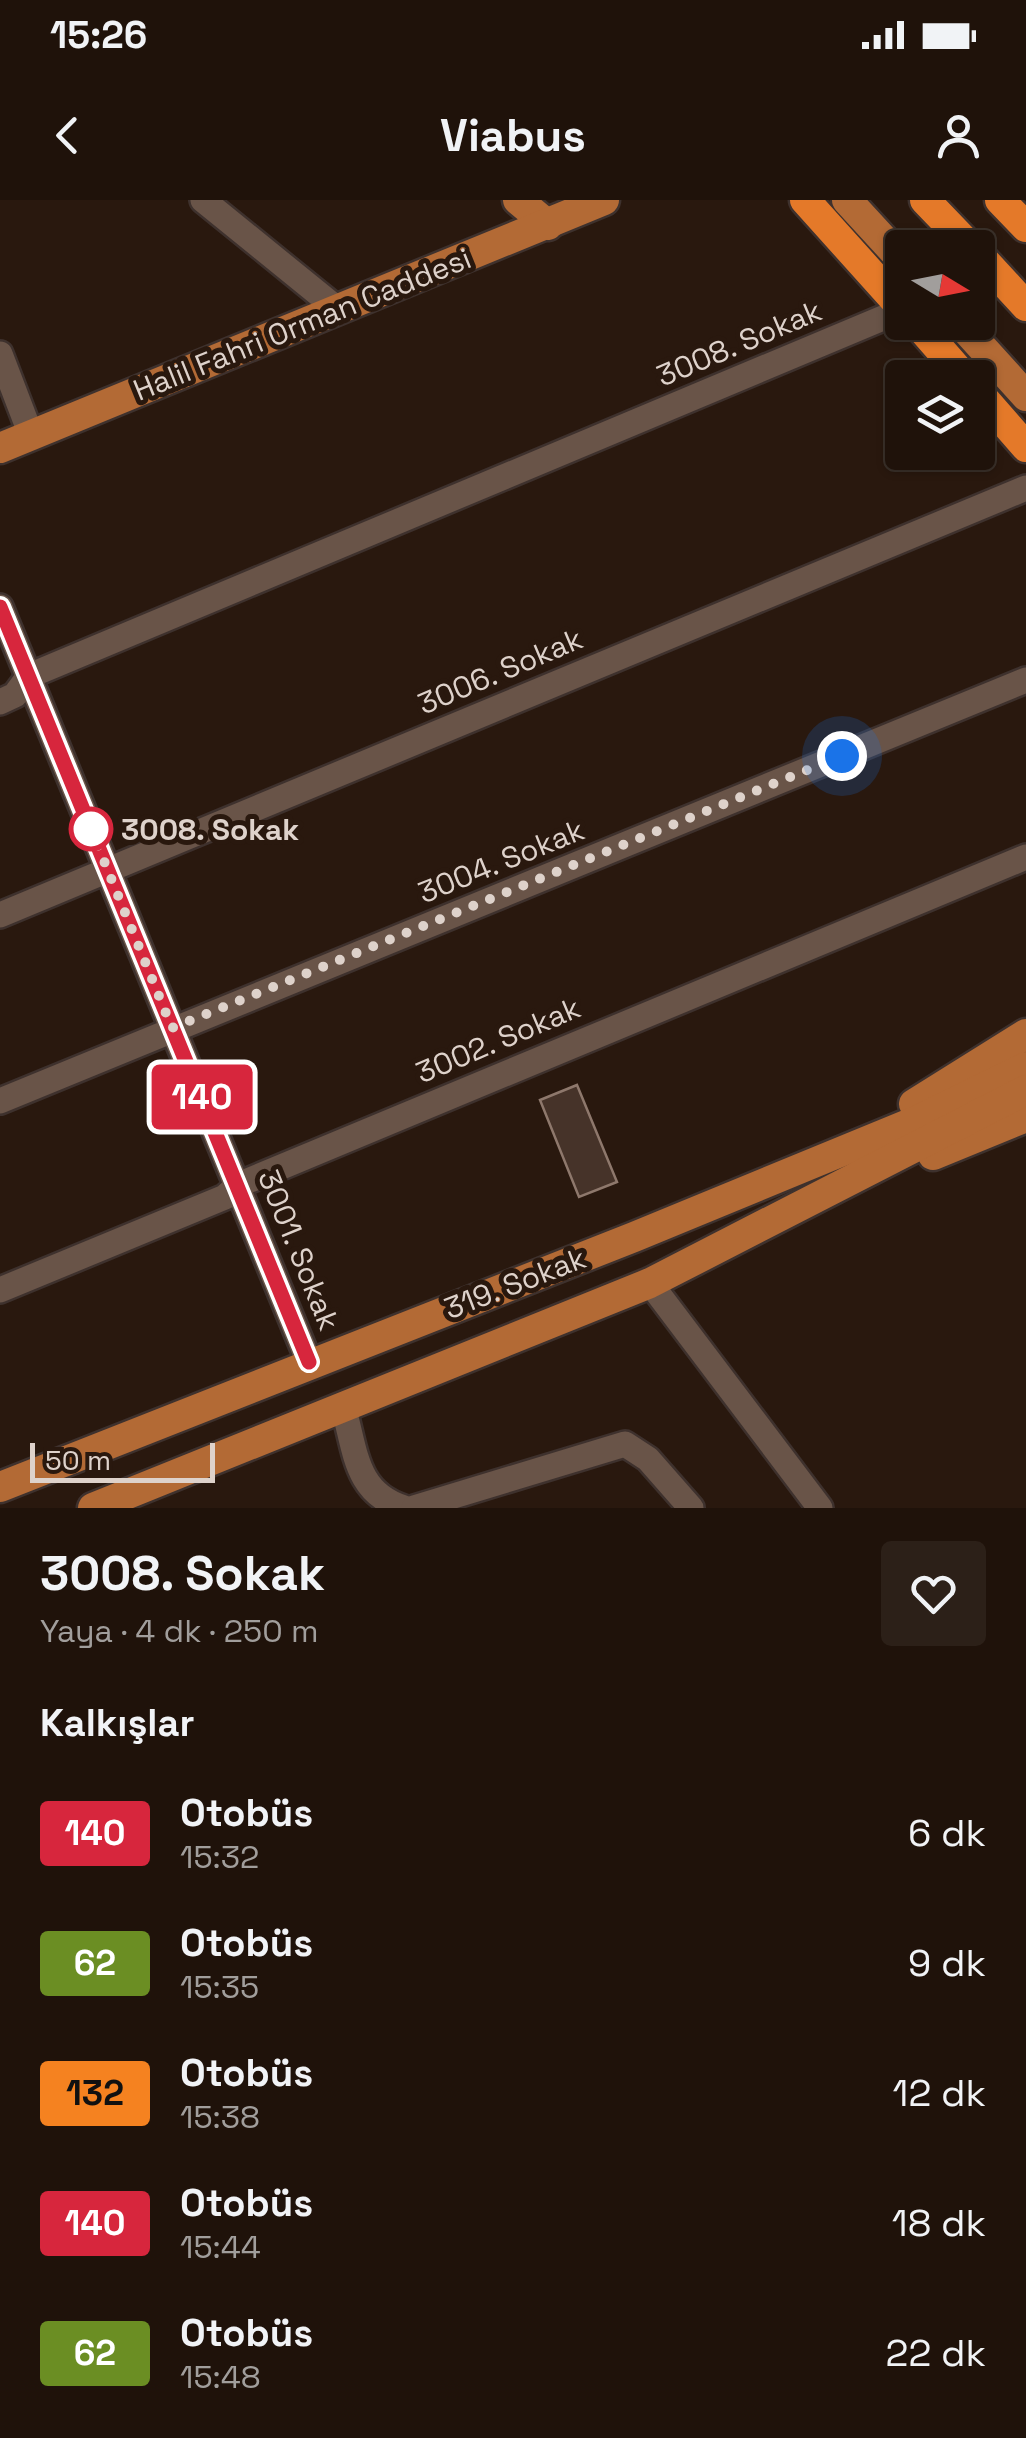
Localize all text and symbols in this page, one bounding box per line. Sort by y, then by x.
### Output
text: 15:26 [50,11,147,59]
text: Viabus [440,107,586,164]
icon: back [40,108,95,163]
icon: person [931,108,986,163]
north arrow [885,230,995,340]
map controls [885,230,995,470]
street label: Halil Fahri Orman Caddesi [127,238,477,410]
street label: 3008. Sokak [651,291,827,395]
button: layers [885,360,995,470]
street label: 3006. Sokak [412,619,588,723]
your location [817,731,867,781]
marker: 3008. Sokak [70,808,112,850]
place label: 3008. Sokak [121,810,299,849]
street label: 3004. Sokak [412,810,590,912]
street label: 3002. Sokak [410,988,586,1092]
line badge: 140 [144,1064,260,1130]
text: 140 [172,1075,232,1119]
street label: 3001. Sokak [249,1164,349,1336]
street label: 319. Sokak [439,1238,591,1328]
scale bar [30,1438,215,1482]
text: 50 m [45,1442,111,1478]
button: heart [881,1541,986,1646]
text: 3008. Sokak [40,1543,325,1604]
text: Yaya · 4 dk · 250 m [40,1611,319,1651]
text: Kalkışlar [40,1699,194,1747]
text: Otobüs [180,1789,313,1837]
text: 6 dk [908,1809,986,1857]
text: 140 [65,1811,125,1855]
text: 15:32 [180,1837,259,1877]
text: Otobüs [180,1919,313,1967]
text: 9 dk [908,1939,986,1987]
text: 62 [74,1941,116,1985]
text: 15:35 [180,1967,259,2007]
text: Otobüs [180,2049,313,2097]
text: 12 dk [893,2069,986,2117]
text: 132 [66,2071,124,2115]
text: 15:38 [180,2097,260,2137]
text: Otobüs [180,2179,313,2227]
text: 18 dk [892,2199,986,2247]
text: 140 [65,2201,125,2245]
text: 15:44 [180,2227,261,2267]
text: Otobüs [180,2309,313,2357]
text: 22 dk [885,2329,986,2377]
text: 62 [74,2331,116,2375]
text: 15:48 [180,2357,261,2397]

